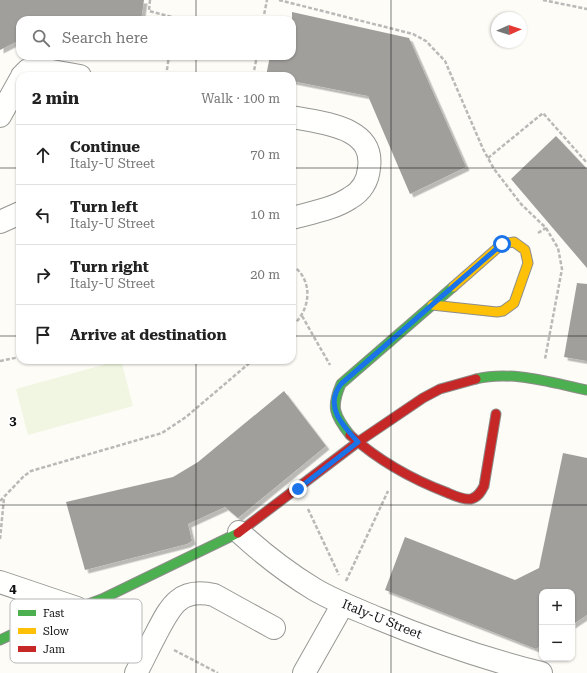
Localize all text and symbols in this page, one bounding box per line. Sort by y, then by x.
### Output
north arrow [491,12,527,48]
search box [16,16,296,60]
icon: search [30,27,52,49]
text: Search here [62,29,148,47]
text: 2 min [32,88,79,108]
text: Walk · 100 m [201,91,280,106]
text: Continue [70,138,140,156]
icon: ahead [32,144,54,166]
text: 70 m [250,147,280,162]
text: Italy-U Street [70,156,155,171]
text: Turn left [70,198,138,216]
icon: left [32,204,54,226]
text: 10 m [250,207,280,222]
text: Italy-U Street [70,216,155,231]
route start [493,235,511,253]
text: Turn right [70,258,149,276]
icon: right [32,264,54,286]
text: 20 m [250,267,280,282]
text: Italy-U Street [70,276,155,291]
icon: arrive [32,324,54,346]
text: Arrive at destination [70,326,226,344]
text: 3 [9,413,17,428]
route end [289,480,307,498]
text: 4 [9,581,17,596]
map controls [539,589,575,661]
button: + [539,589,575,625]
street label: Italy-U Street [340,596,424,642]
legend [10,599,142,663]
text: Fast [43,607,64,620]
text: Slow [43,625,70,638]
button: − [539,625,575,661]
text: Jam [43,643,65,656]

